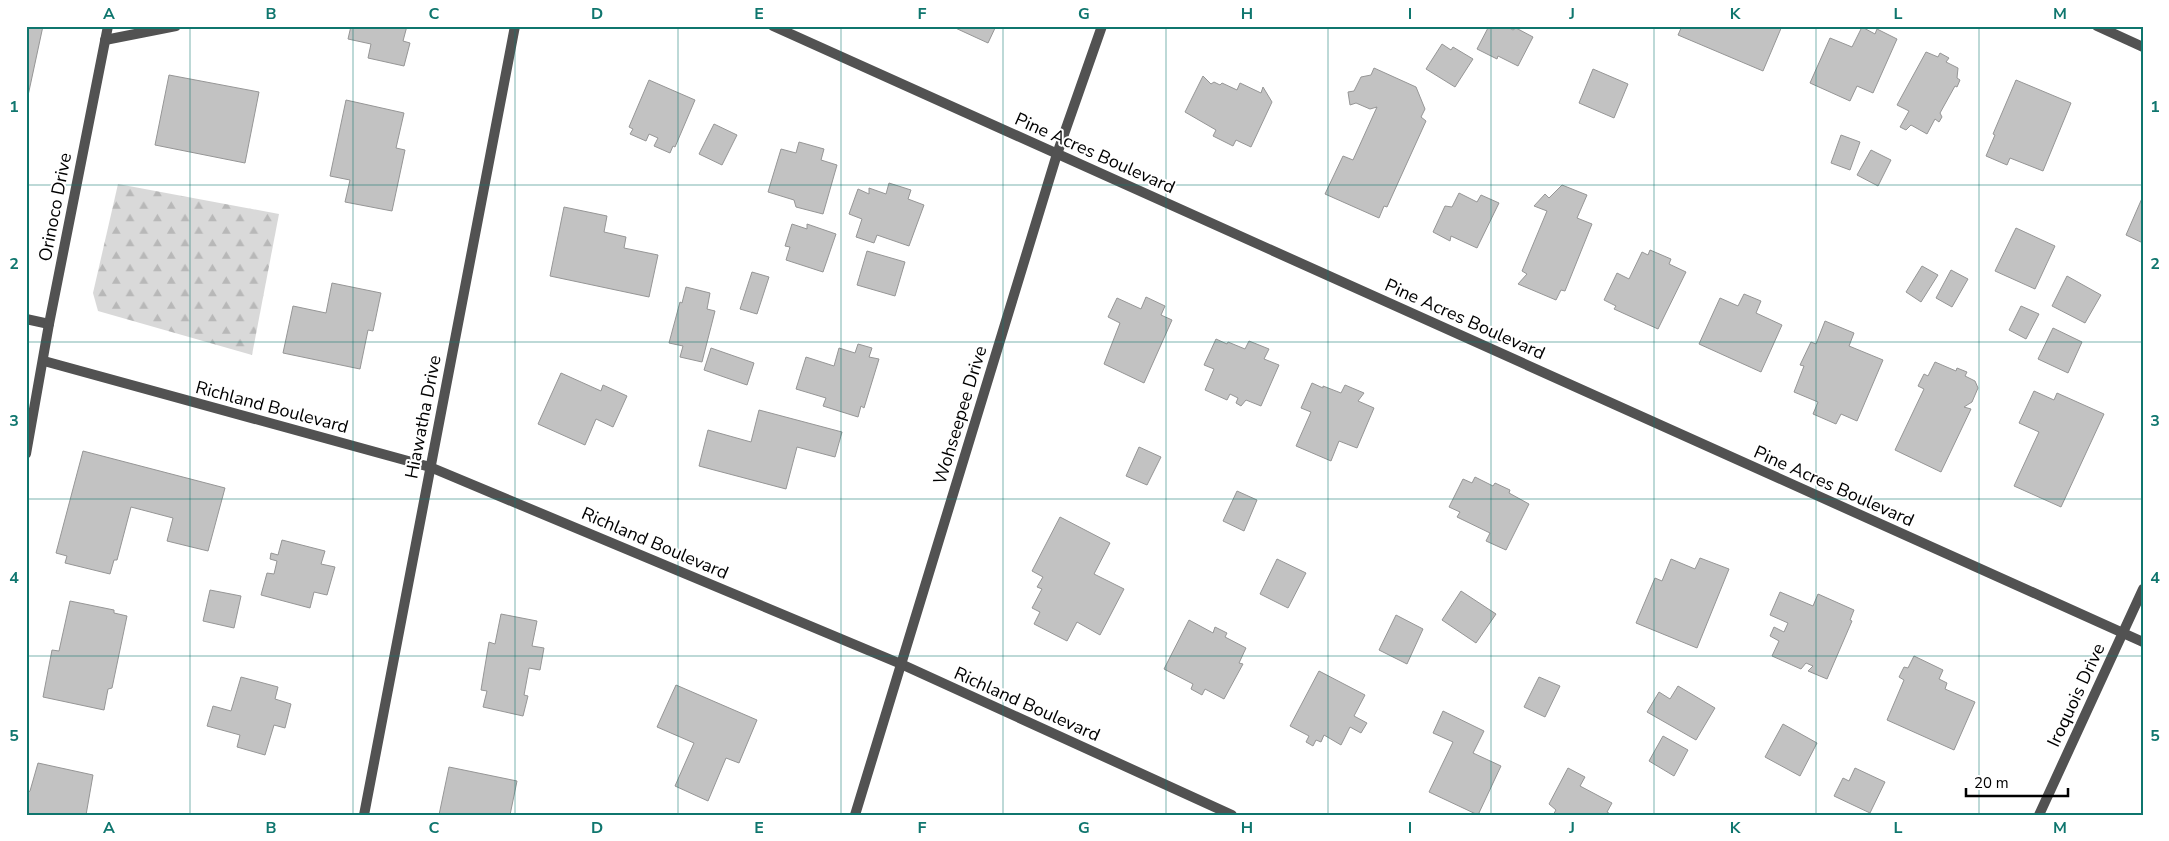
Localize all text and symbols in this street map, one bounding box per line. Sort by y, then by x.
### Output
text: A [103,3,115,25]
text: B [265,3,277,25]
text: C [429,3,440,25]
text: D [591,3,603,25]
text: E [754,3,764,25]
text: F [918,3,927,25]
text: G [1078,3,1090,25]
text: H [1241,3,1253,25]
text: I [1408,3,1412,25]
text: J [1568,3,1575,25]
text: K [1730,3,1742,25]
text: L [1894,3,1903,25]
text: M [2053,3,2067,25]
text: 1 [9,96,19,118]
text: 1 [2150,96,2160,118]
street label: Pine Acres Boulevard [1011,107,1179,199]
street label: Orinoco Drive [33,151,77,263]
text: 2 [9,253,19,275]
text: 2 [2150,253,2160,275]
street label: Pine Acres Boulevard [1381,273,1549,365]
street label: Wohseepee Drive [928,343,992,487]
street label: Hiawatha Drive [399,353,447,481]
street label: Richland Boulevard [193,375,351,439]
text: 3 [9,410,19,432]
text: 3 [2150,410,2160,432]
street label: Pine Acres Boulevard [1750,440,1918,532]
street label: Richland Boulevard [578,501,732,585]
text: 4 [9,567,19,589]
text: 4 [2150,567,2160,589]
street label: Iroquois Drive [2042,639,2110,751]
street label: Richland Boulevard [950,661,1104,747]
text: 5 [9,725,19,747]
text: 5 [2150,725,2160,747]
scale bar [1966,766,2069,798]
text: 20 m [1974,773,2009,793]
text: A [103,817,115,839]
text: B [265,817,277,839]
text: C [429,817,440,839]
text: D [591,817,603,839]
text: E [754,817,764,839]
text: F [918,817,927,839]
text: G [1078,817,1090,839]
text: H [1241,817,1253,839]
text: I [1408,817,1412,839]
text: J [1568,817,1575,839]
text: K [1730,817,1742,839]
text: L [1894,817,1903,839]
text: M [2053,817,2067,839]

